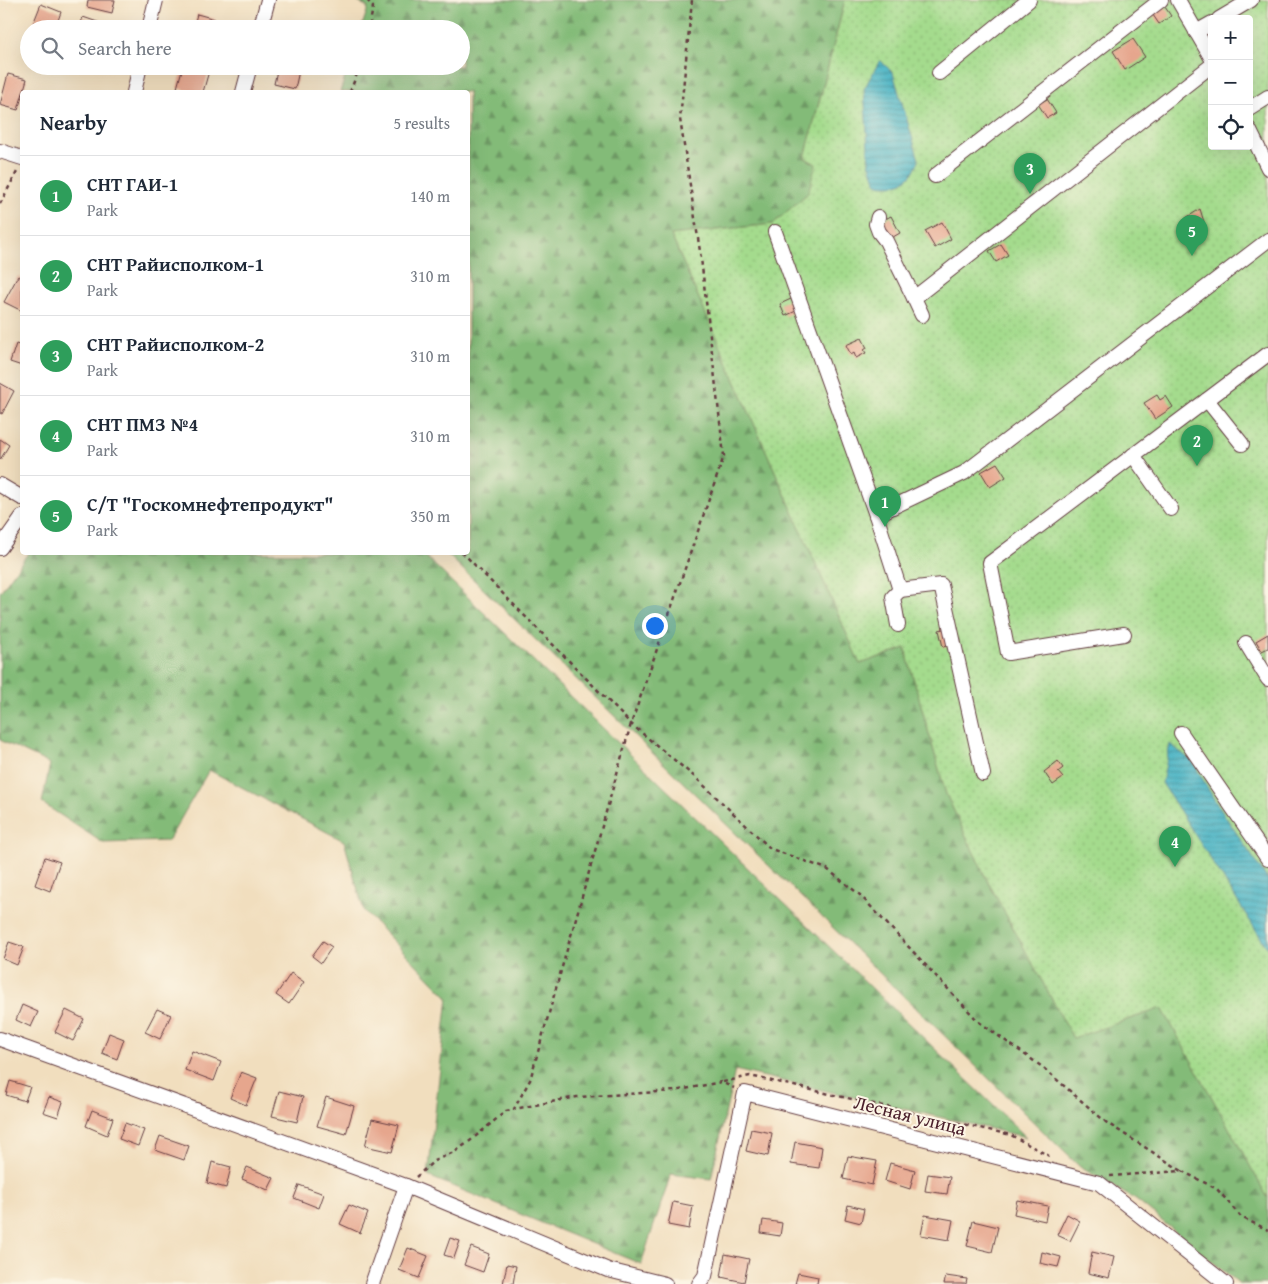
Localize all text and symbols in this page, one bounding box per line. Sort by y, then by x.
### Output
map controls [1208,15,1253,150]
button: + [1208,15,1253,60]
search box [20,20,470,75]
icon: search [38,34,66,62]
text: Search here [78,34,172,62]
button: − [1208,60,1253,105]
button: locate [1208,105,1253,150]
text: Nearby [40,107,107,138]
text: 5 results [393,111,450,135]
pin: 3 [1014,153,1046,194]
text: СНТ ГАИ-1 [87,170,178,198]
text: 1 [52,184,60,208]
text: 140 m [410,184,450,208]
text: Park [87,198,118,222]
pin: 5 [1176,215,1208,256]
text: СНТ Райисполком-1 [87,250,264,278]
text: 2 [52,264,60,288]
text: 310 m [410,264,450,288]
text: Park [87,278,118,302]
text: СНТ Райисполком-2 [87,330,264,358]
text: 3 [52,344,60,368]
text: 310 m [410,344,450,368]
text: Park [87,358,118,382]
text: СНТ ПМЗ №4 [87,410,198,438]
text: 4 [52,424,60,448]
text: 310 m [410,424,450,448]
pin: 2 [1181,425,1213,466]
text: Park [87,438,118,462]
pin: 1 [869,486,901,527]
text: С/Т "Госкомнефтепродукт" [87,490,333,518]
text: 5 [52,504,60,528]
text: 350 m [410,504,450,528]
text: Park [87,518,118,542]
your location [642,613,668,639]
pin: 4 [1159,826,1191,867]
street label: Лесная улица [851,1088,969,1142]

